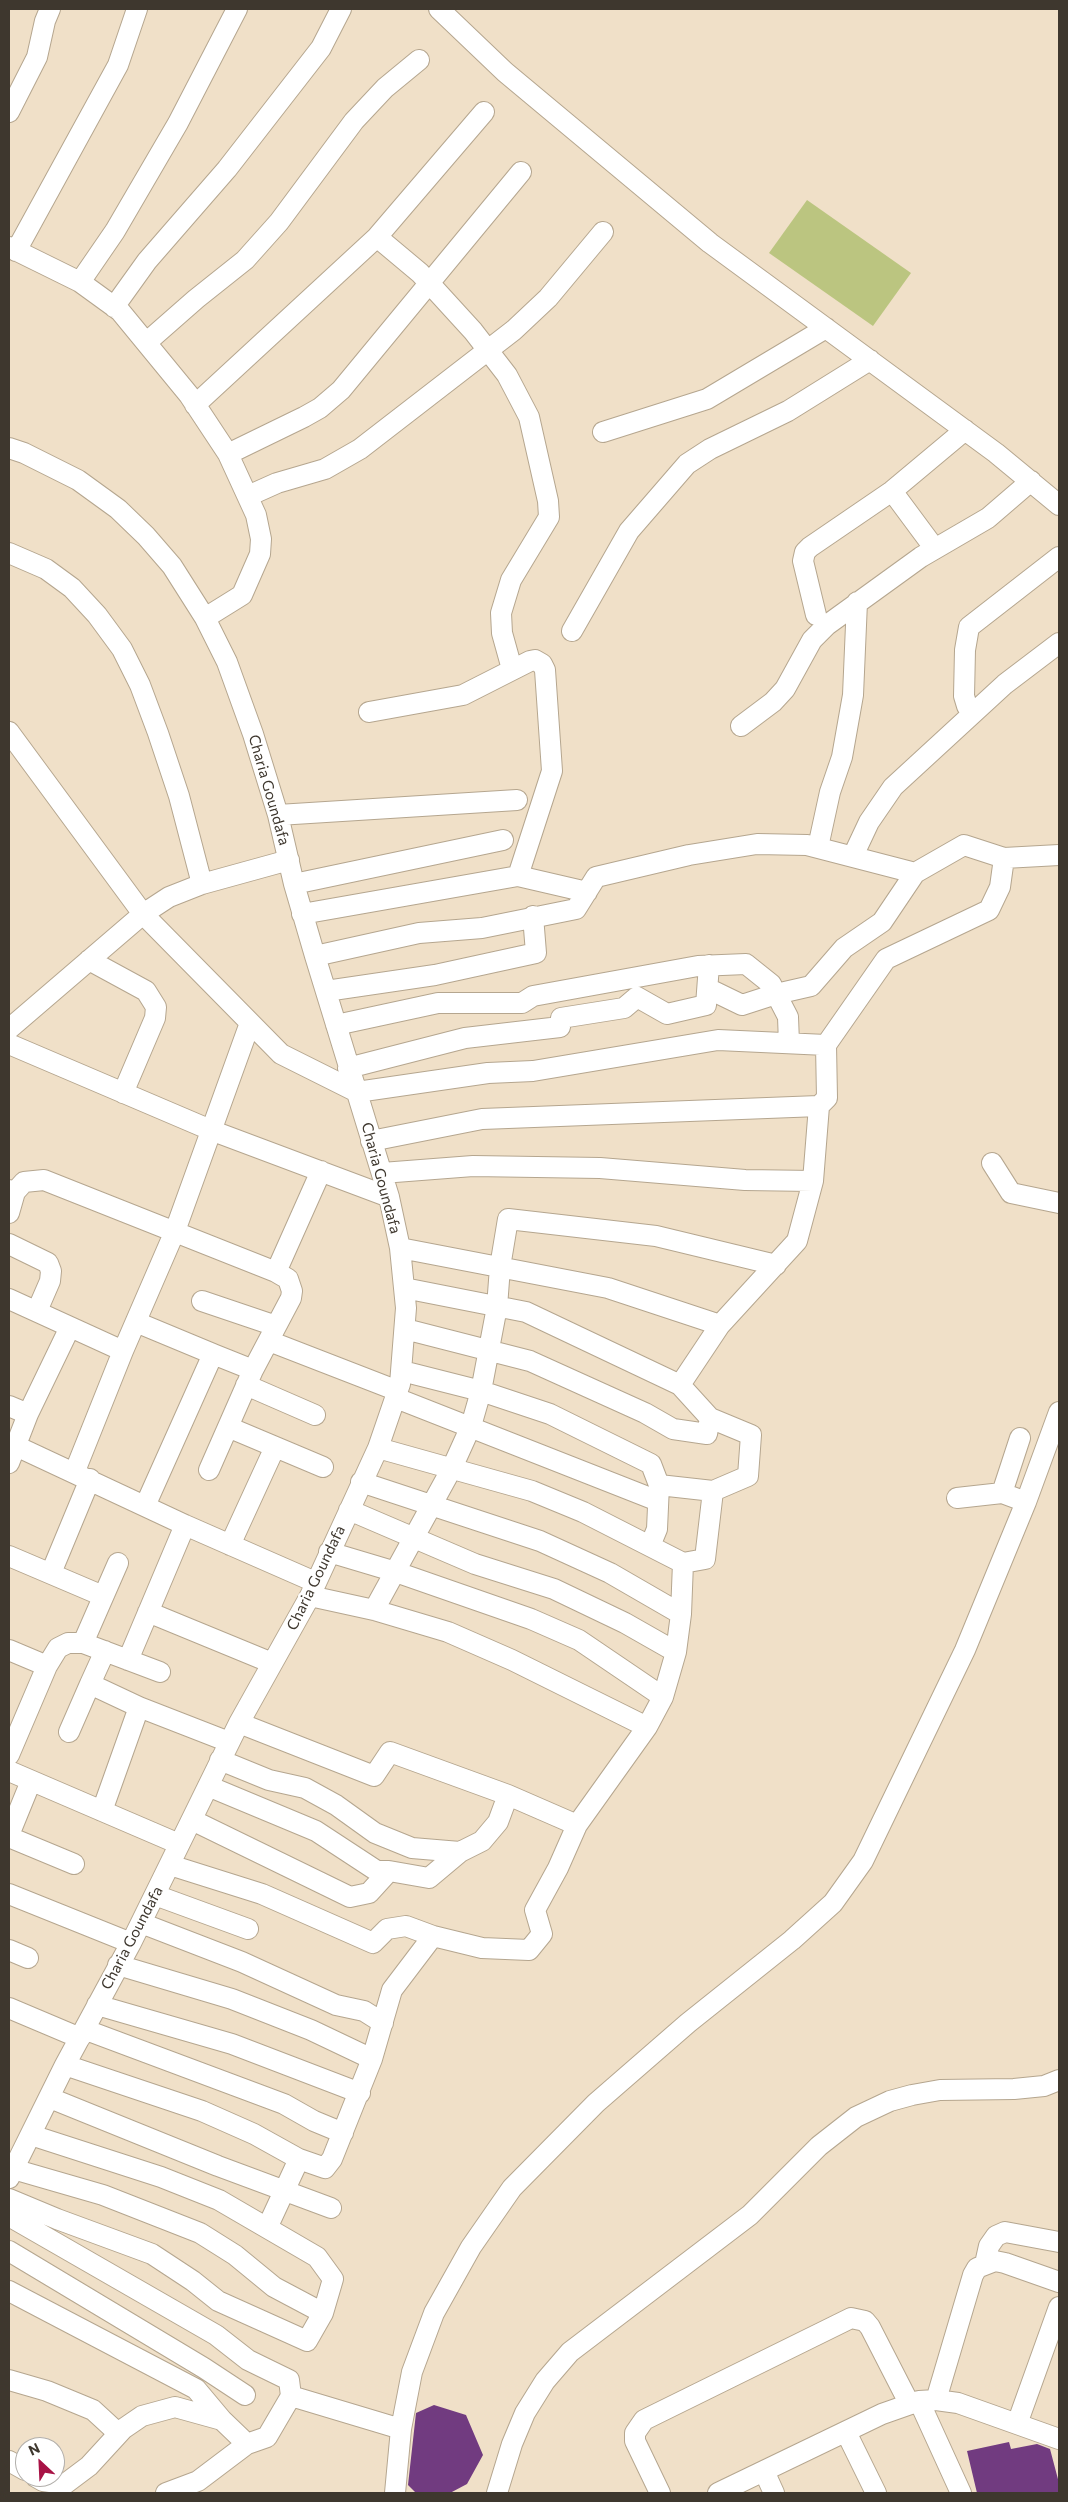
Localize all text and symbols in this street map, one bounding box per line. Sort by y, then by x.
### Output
street label: Charia Goundafa [245,733,293,847]
street label: Charia Goundafa [358,1120,404,1236]
street label: Charia Goundafa [283,1523,349,1633]
street label: Charia Goundafa [97,1883,167,1993]
north arrow [15,2437,65,2487]
text: N [26,2439,42,2459]

